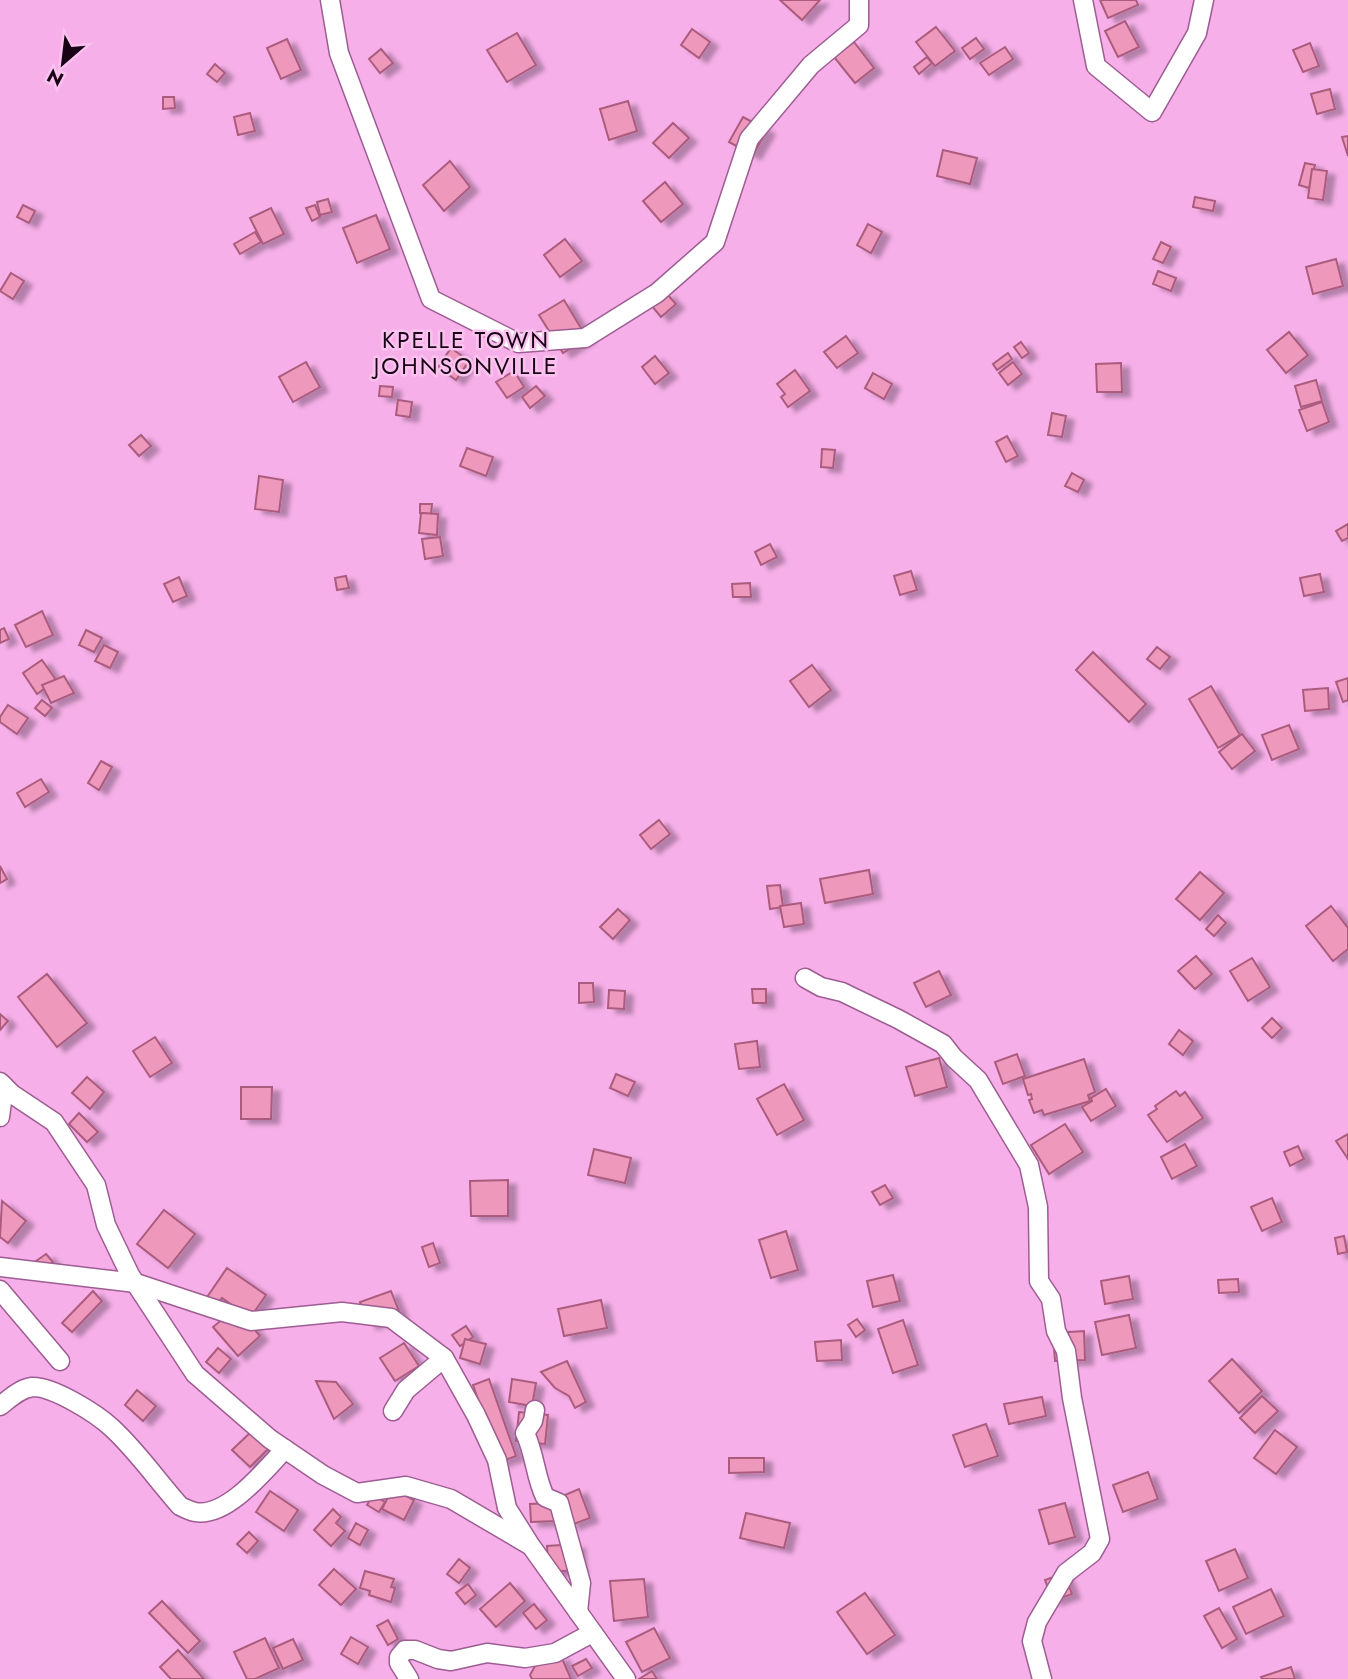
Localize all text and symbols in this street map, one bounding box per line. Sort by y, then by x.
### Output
north arrow [28,28,98,98]
text: N [42,62,68,93]
district label: KPELLE TOWN JOHNSONVILLE [371,323,558,383]

